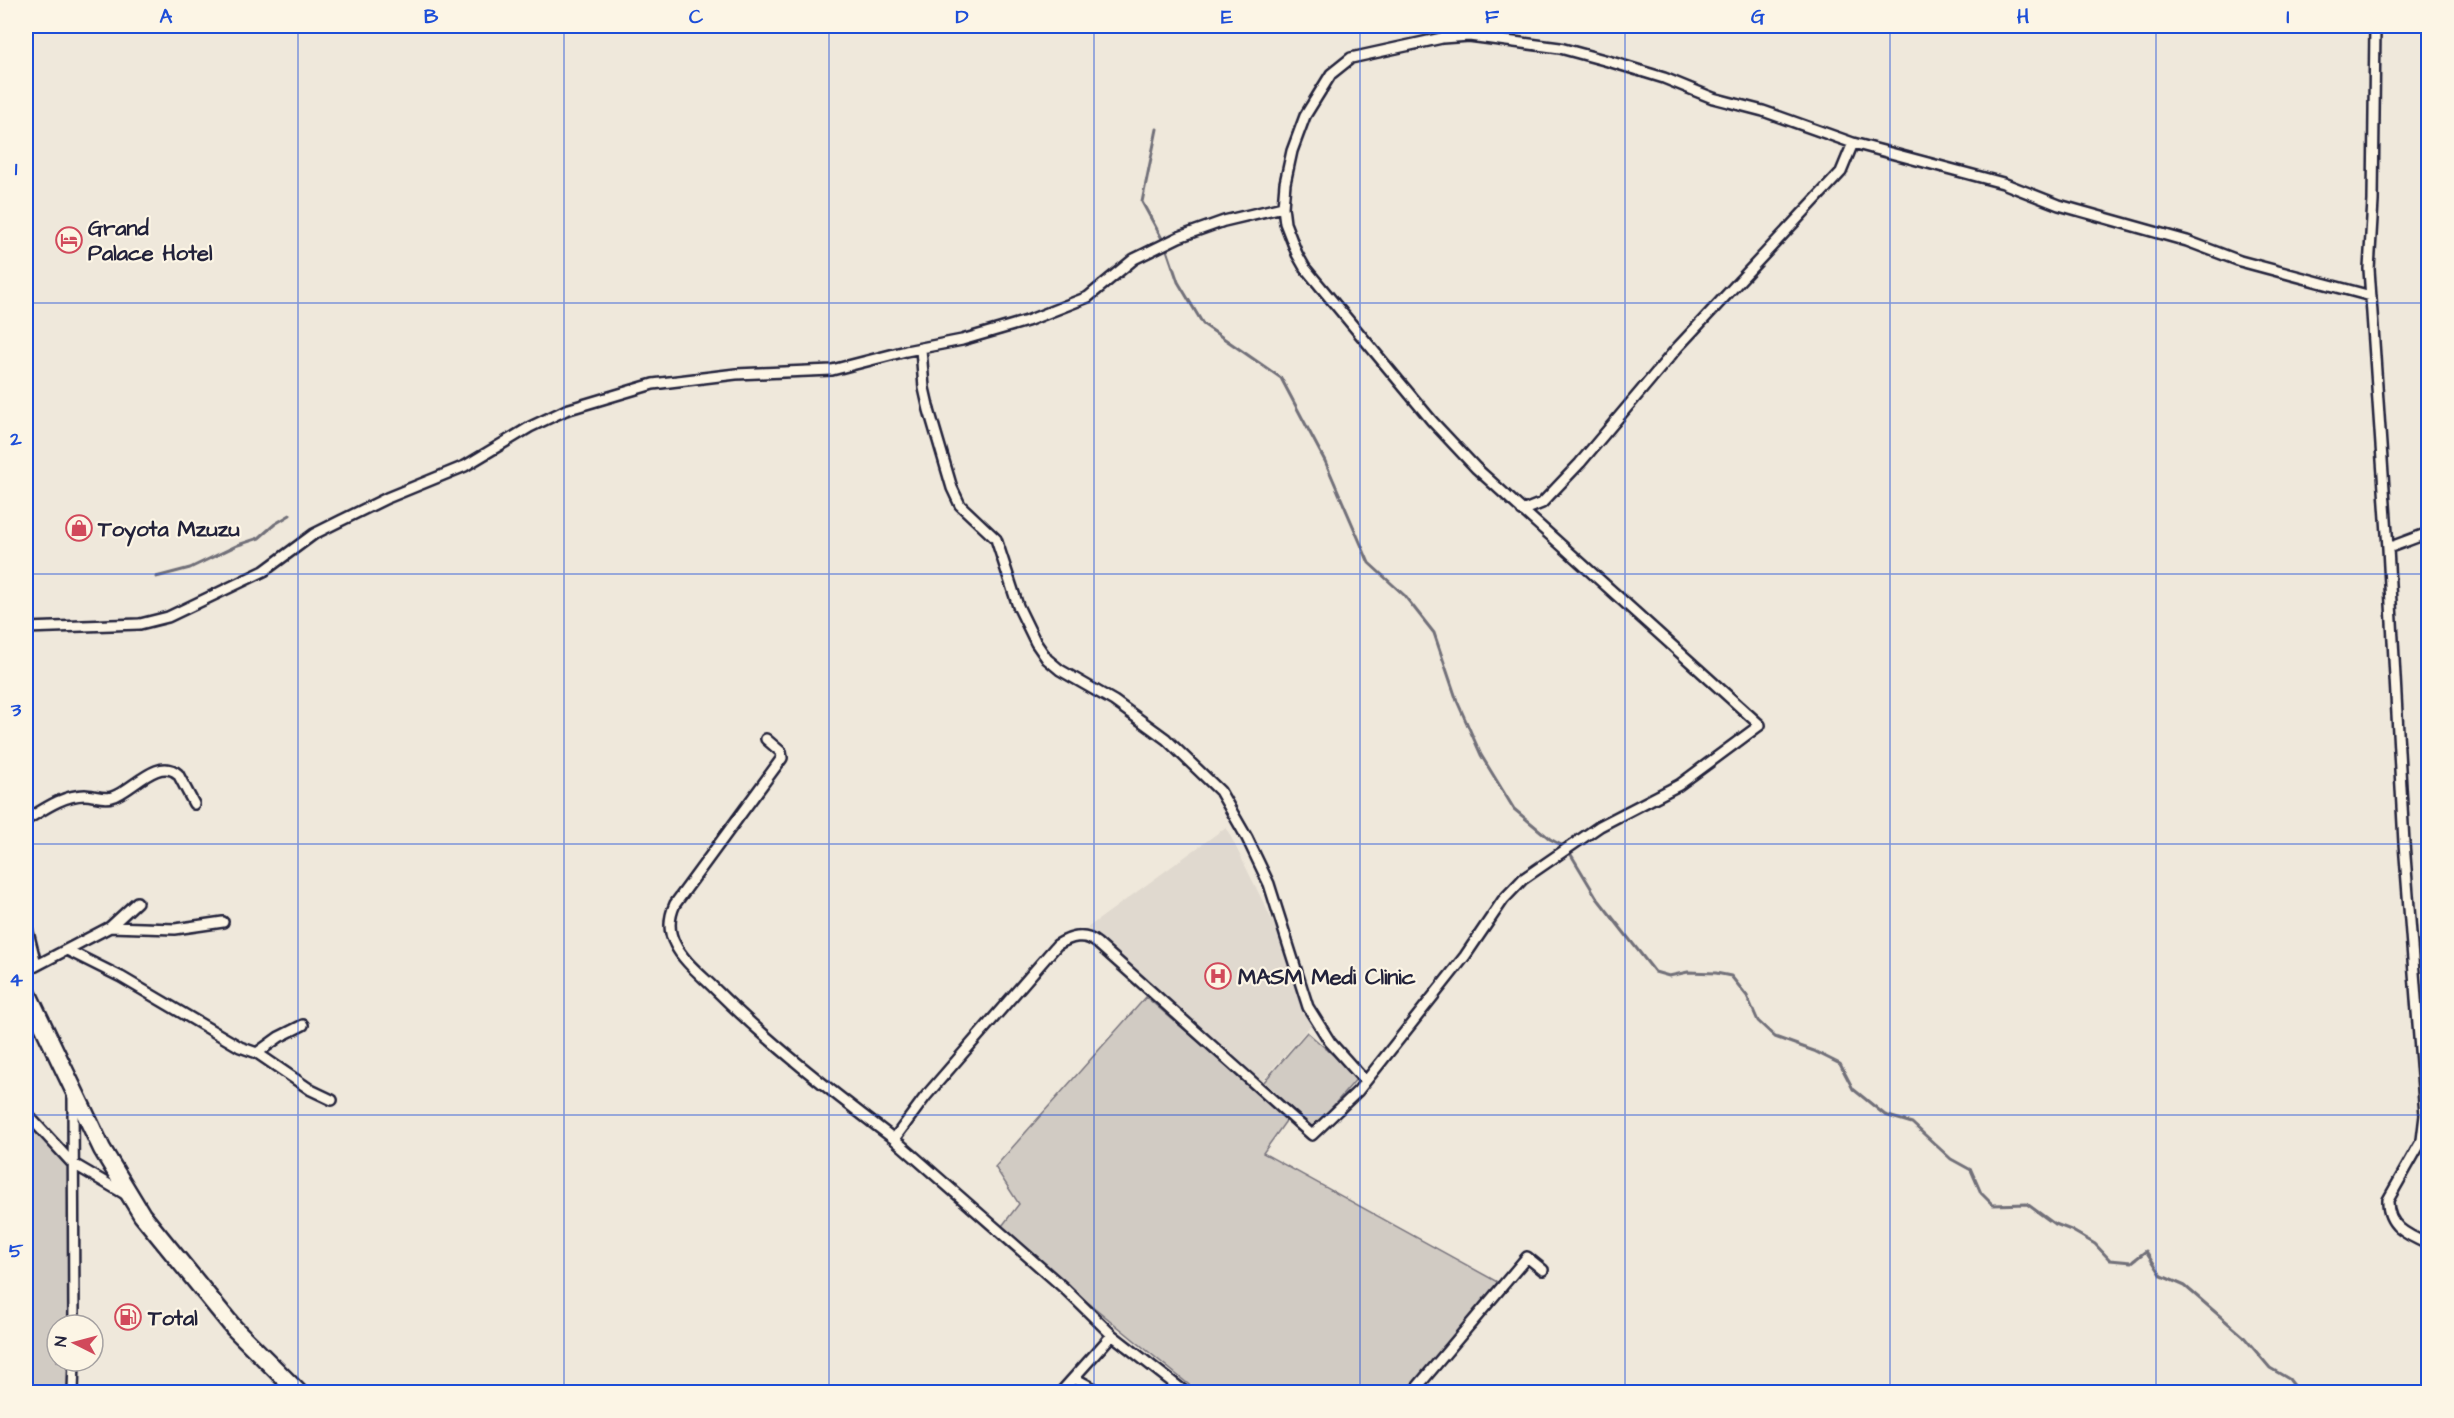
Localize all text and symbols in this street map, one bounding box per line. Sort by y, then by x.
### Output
text: A [160,3,173,31]
text: B [424,3,439,31]
text: C [689,3,704,31]
text: D [956,3,969,31]
text: E [1221,3,1233,31]
text: F [1485,3,1500,31]
text: G [1751,3,1765,31]
text: H [2017,3,2029,31]
text: I [2286,3,2290,31]
text: 1 [15,155,18,183]
place label: Grand Palace Hotel [88,213,213,269]
hotel icon: Grand Palace Hotel [54,225,84,255]
text: 2 [9,425,22,453]
shop icon: Toyota Mzuzu [64,513,94,543]
place label: Toyota Mzuzu [97,514,240,547]
text: 3 [10,696,22,724]
hospital icon: MASM Medi Clinic [1203,961,1233,991]
place label: MASM Medi Clinic [1238,962,1416,993]
text: 4 [9,966,23,994]
text: 5 [9,1237,24,1265]
fuel station icon: Total [113,1302,143,1332]
place label: Total [147,1303,198,1334]
north arrow [45,1313,105,1373]
text: N [50,1335,73,1348]

